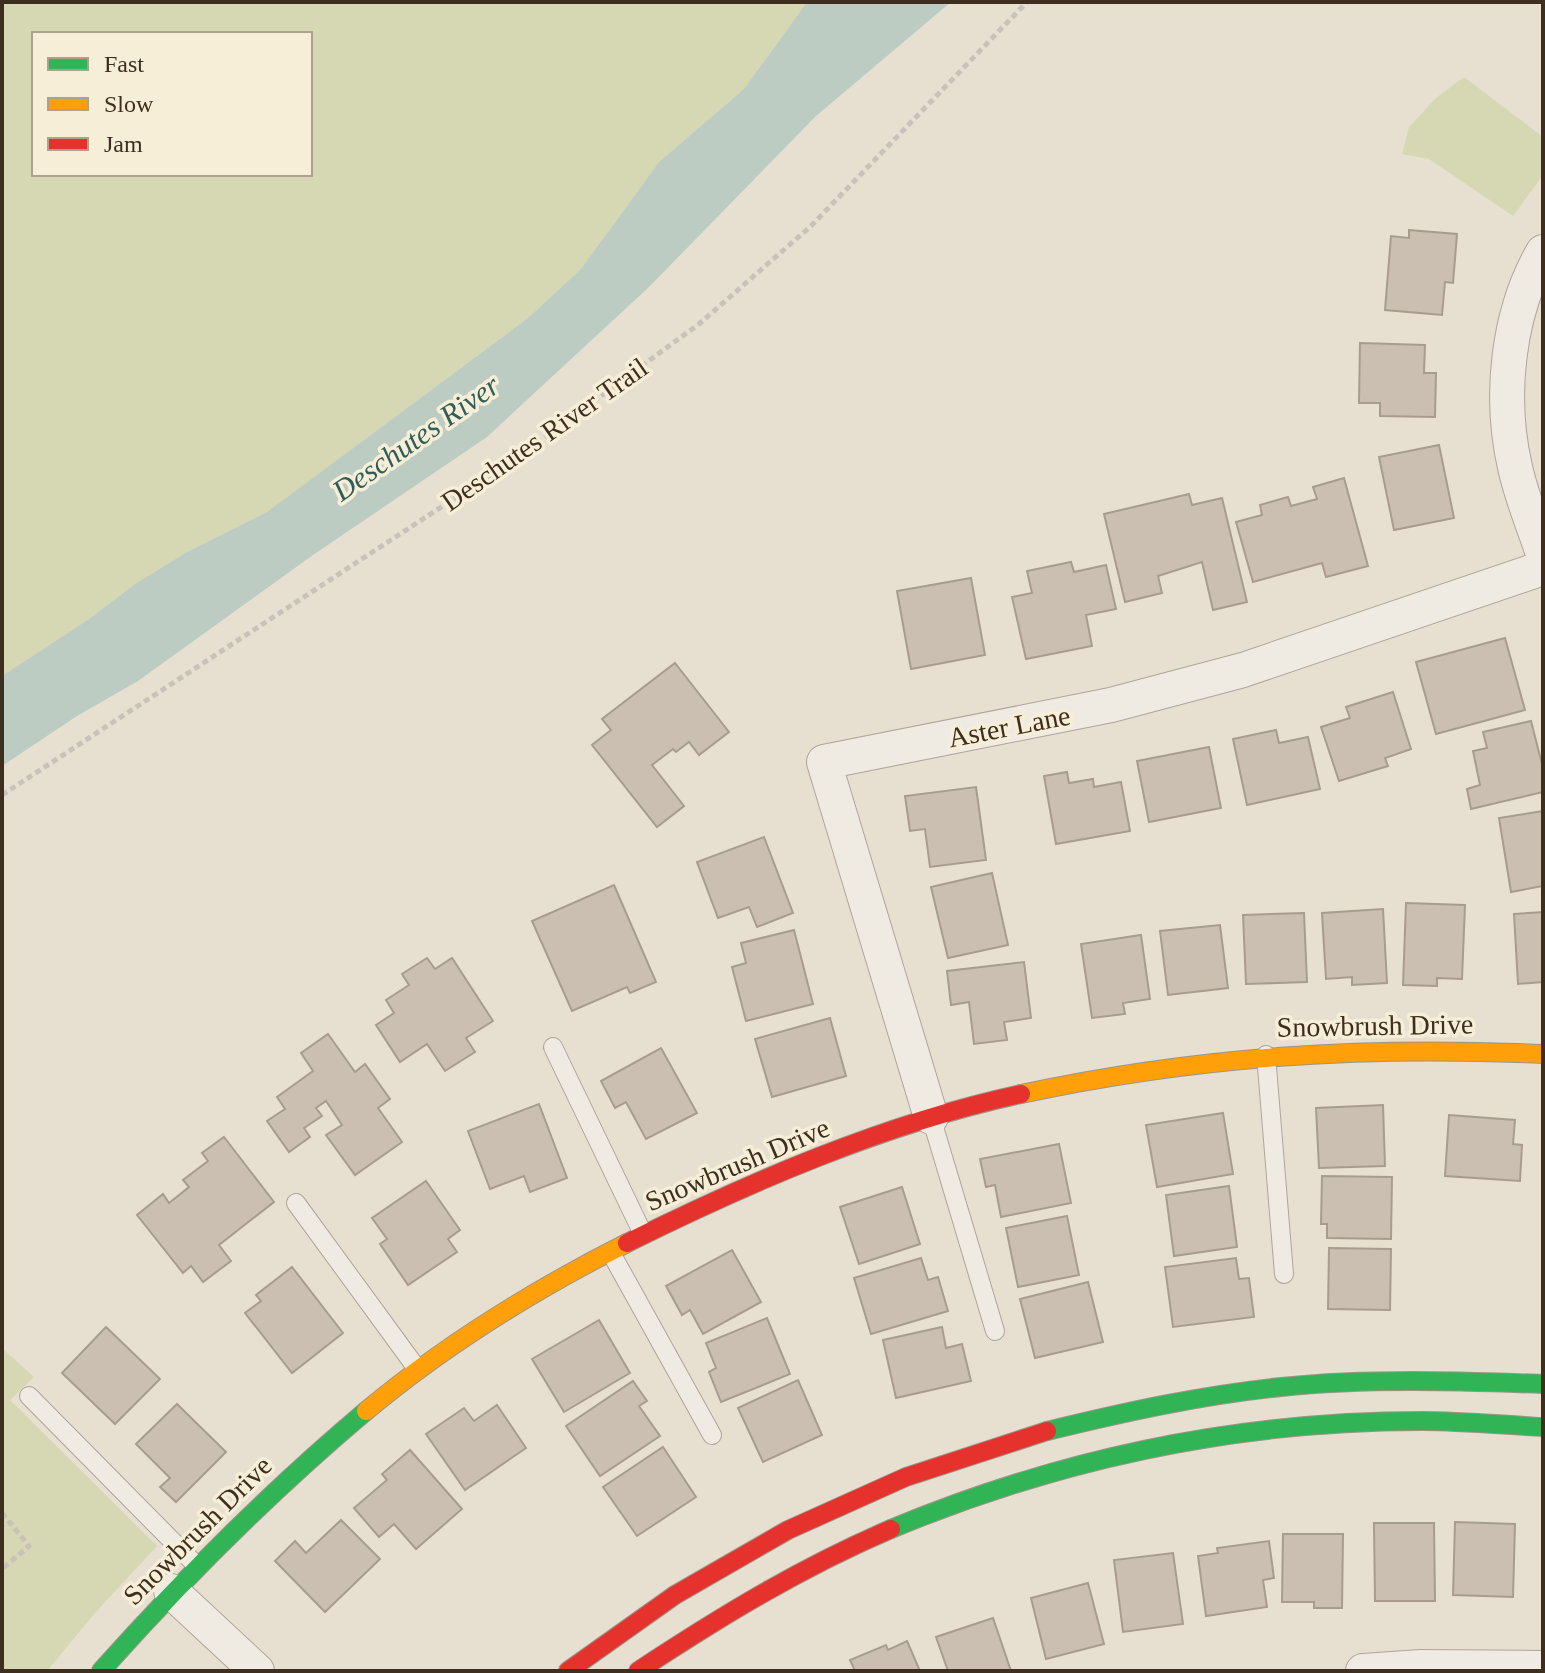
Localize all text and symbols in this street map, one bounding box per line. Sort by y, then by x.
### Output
legend [32,32,312,176]
text: Fast [104,51,144,77]
text: Slow [104,91,154,117]
text: Jam [104,131,143,157]
street label: Deschutes River Trail [435,352,653,517]
water label: Deschutes River [325,368,506,508]
street label: Aster Lane [945,699,1073,753]
street label: Snowbrush Drive [1276,1008,1474,1043]
street label: Snowbrush Drive [641,1112,834,1217]
street label: Snowbrush Drive [117,1450,278,1611]

